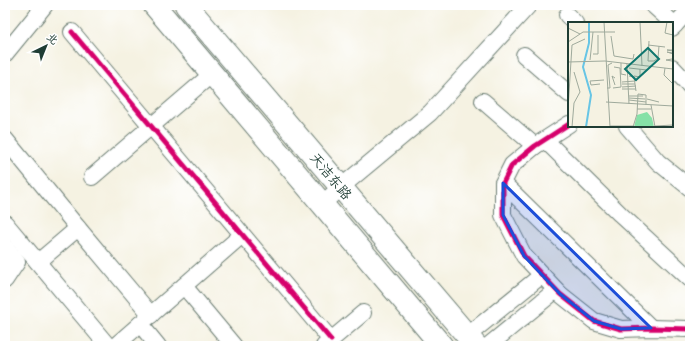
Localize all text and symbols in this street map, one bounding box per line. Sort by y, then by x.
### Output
inset map [568,22,673,127]
north arrow [26,26,66,66]
text: 北 [44,31,61,48]
street label: 天洁东路 [306,149,355,203]

